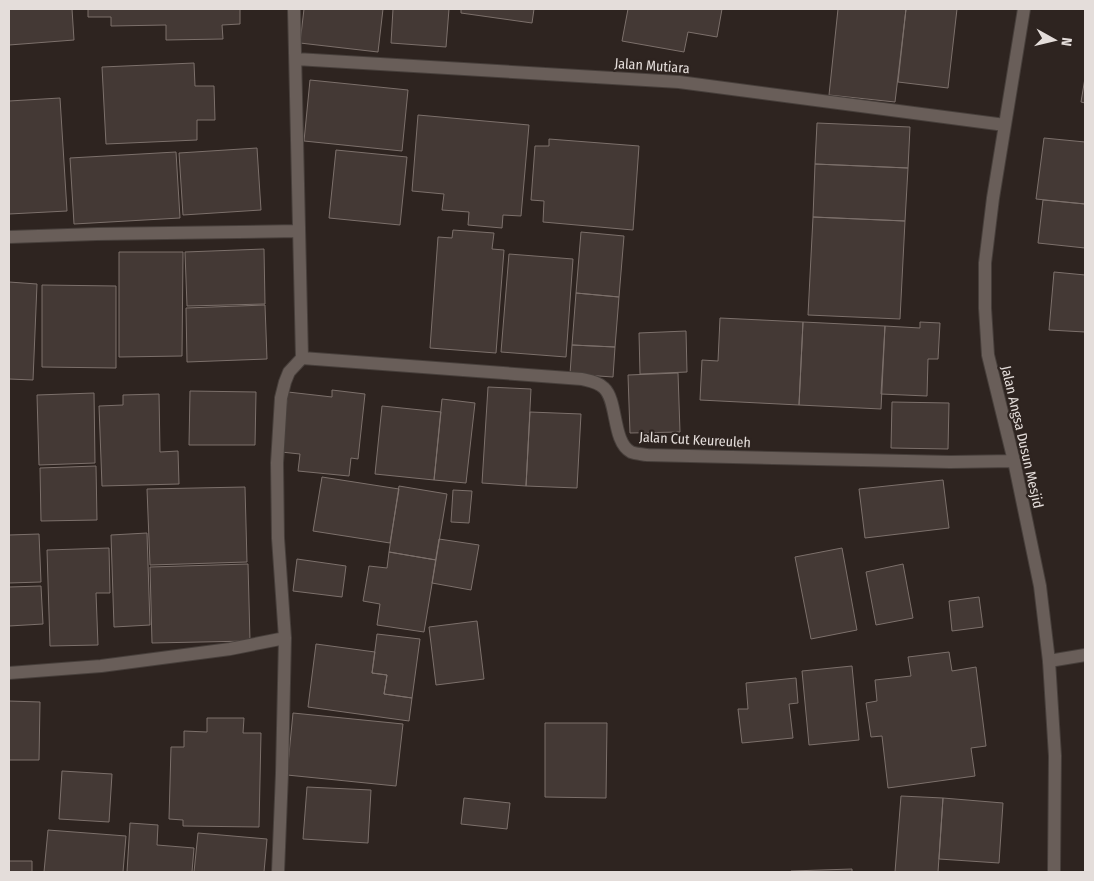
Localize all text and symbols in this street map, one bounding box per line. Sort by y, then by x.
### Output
north arrow [1029,15,1079,65]
text: N [1057,36,1075,47]
street label: Jalan Mutiara [614,55,690,77]
street label: Jalan Angsa Dusun Mesjid [997,364,1047,510]
street label: Jalan Cut Keureuleh [639,429,751,451]

